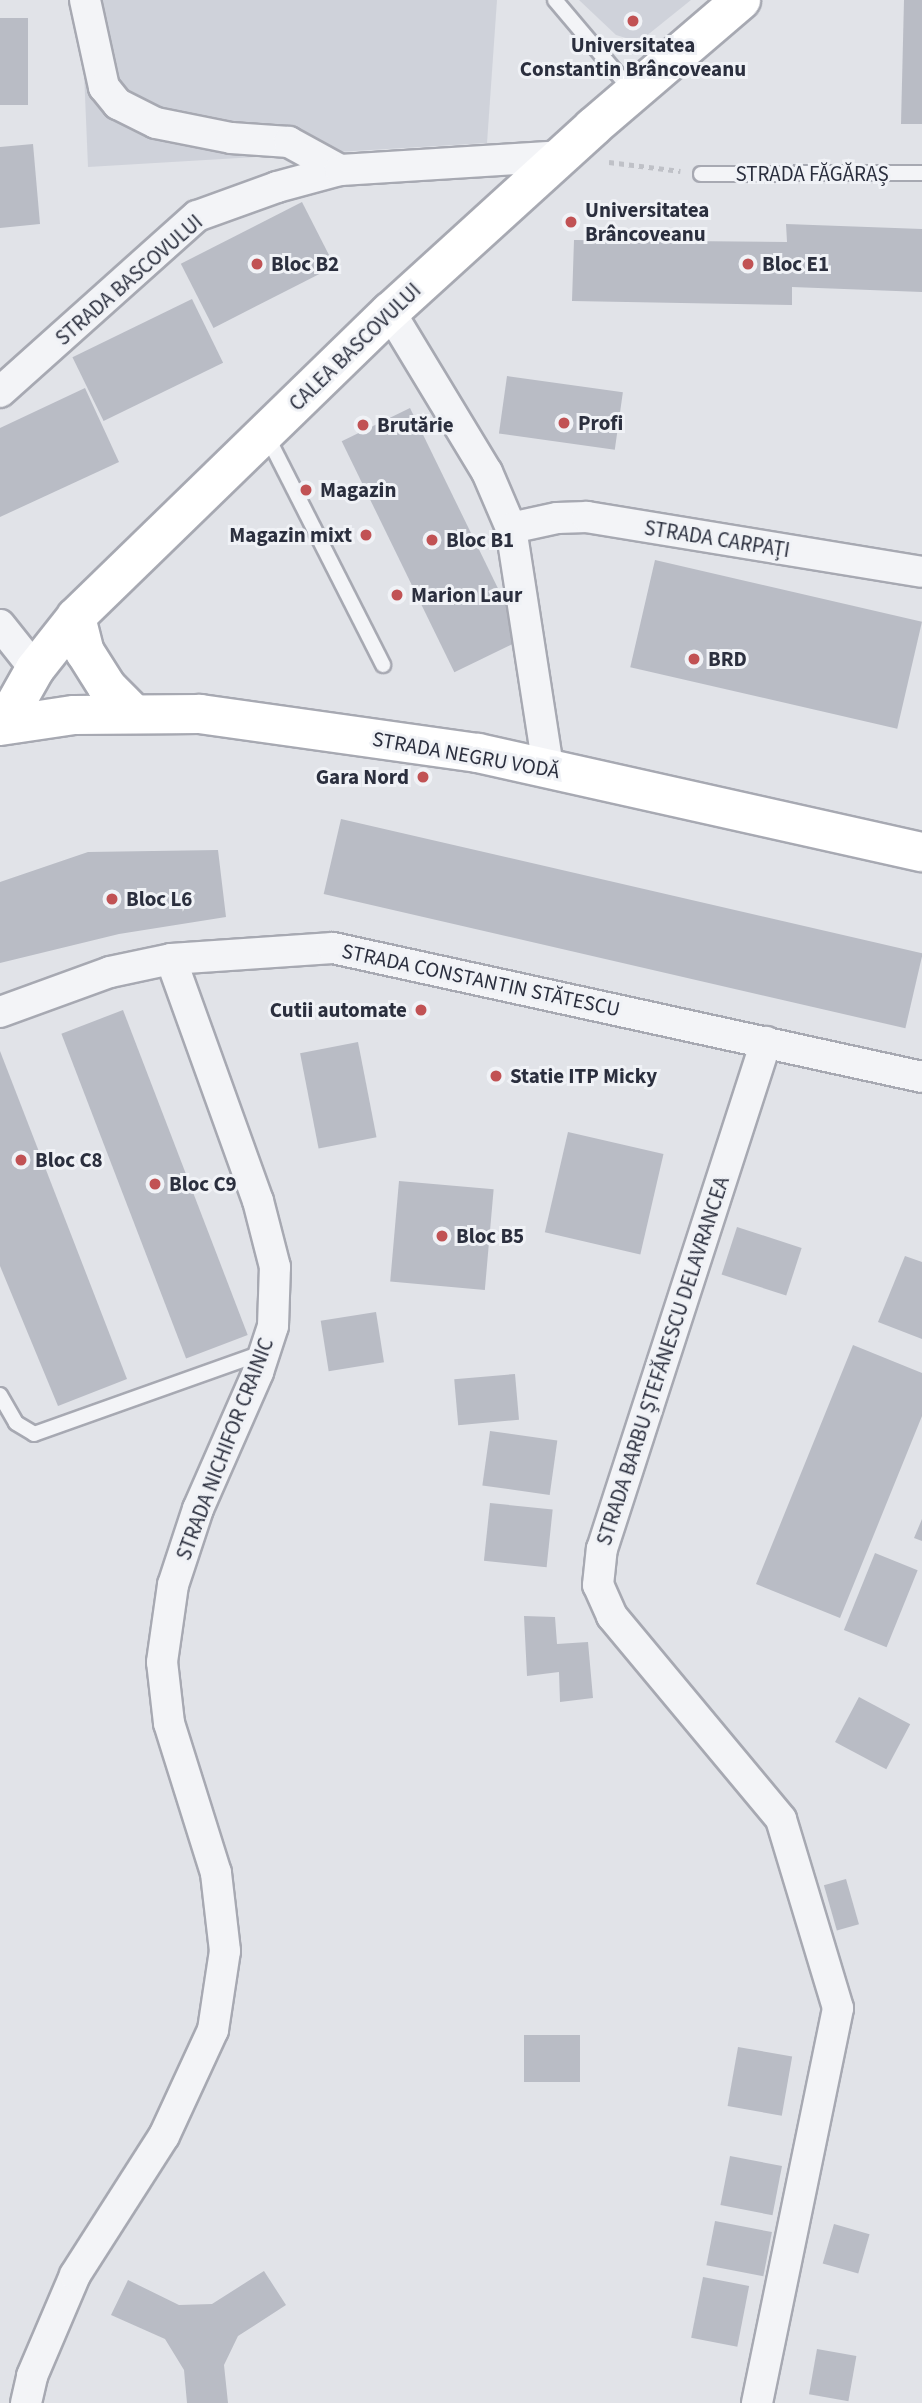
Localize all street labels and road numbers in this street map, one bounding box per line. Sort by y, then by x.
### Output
street label: STRADA FĂGĂRAȘ [735,161,889,187]
street label: STRADA BASCOVULUI [50,209,208,351]
street label: CALEA BASCOVULUI [284,278,426,416]
street label: STRADA CARPAȚI [642,515,792,563]
street label: STRADA NEGRU VODĂ [370,726,562,784]
street label: STRADA CONSTANTIN STĂTESCU [340,938,622,1022]
street label: STRADA BARBU ȘTEFĂNESCU DELAVRANCEA [591,1173,735,1549]
street label: STRADA NICHIFOR CRAINIC [171,1334,279,1564]

